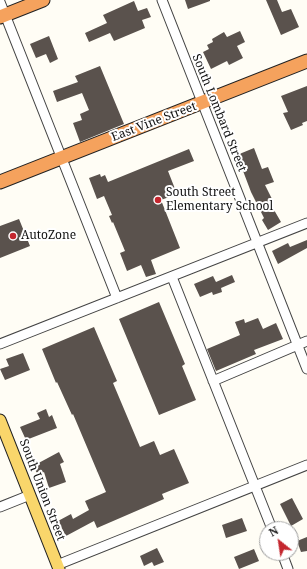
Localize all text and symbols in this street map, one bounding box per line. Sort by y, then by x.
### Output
street label: South Lombard Street [189,52,249,174]
street label: East Vine Street [110,99,198,145]
place label: South Street Elementary School [166,186,273,214]
marker: South Street Elementary School [153,195,163,205]
place label: AutoZone [21,229,76,243]
marker: AutoZone [8,231,18,241]
street label: South Union Street [16,437,68,543]
north arrow [259,521,299,561]
text: N [266,522,281,540]

